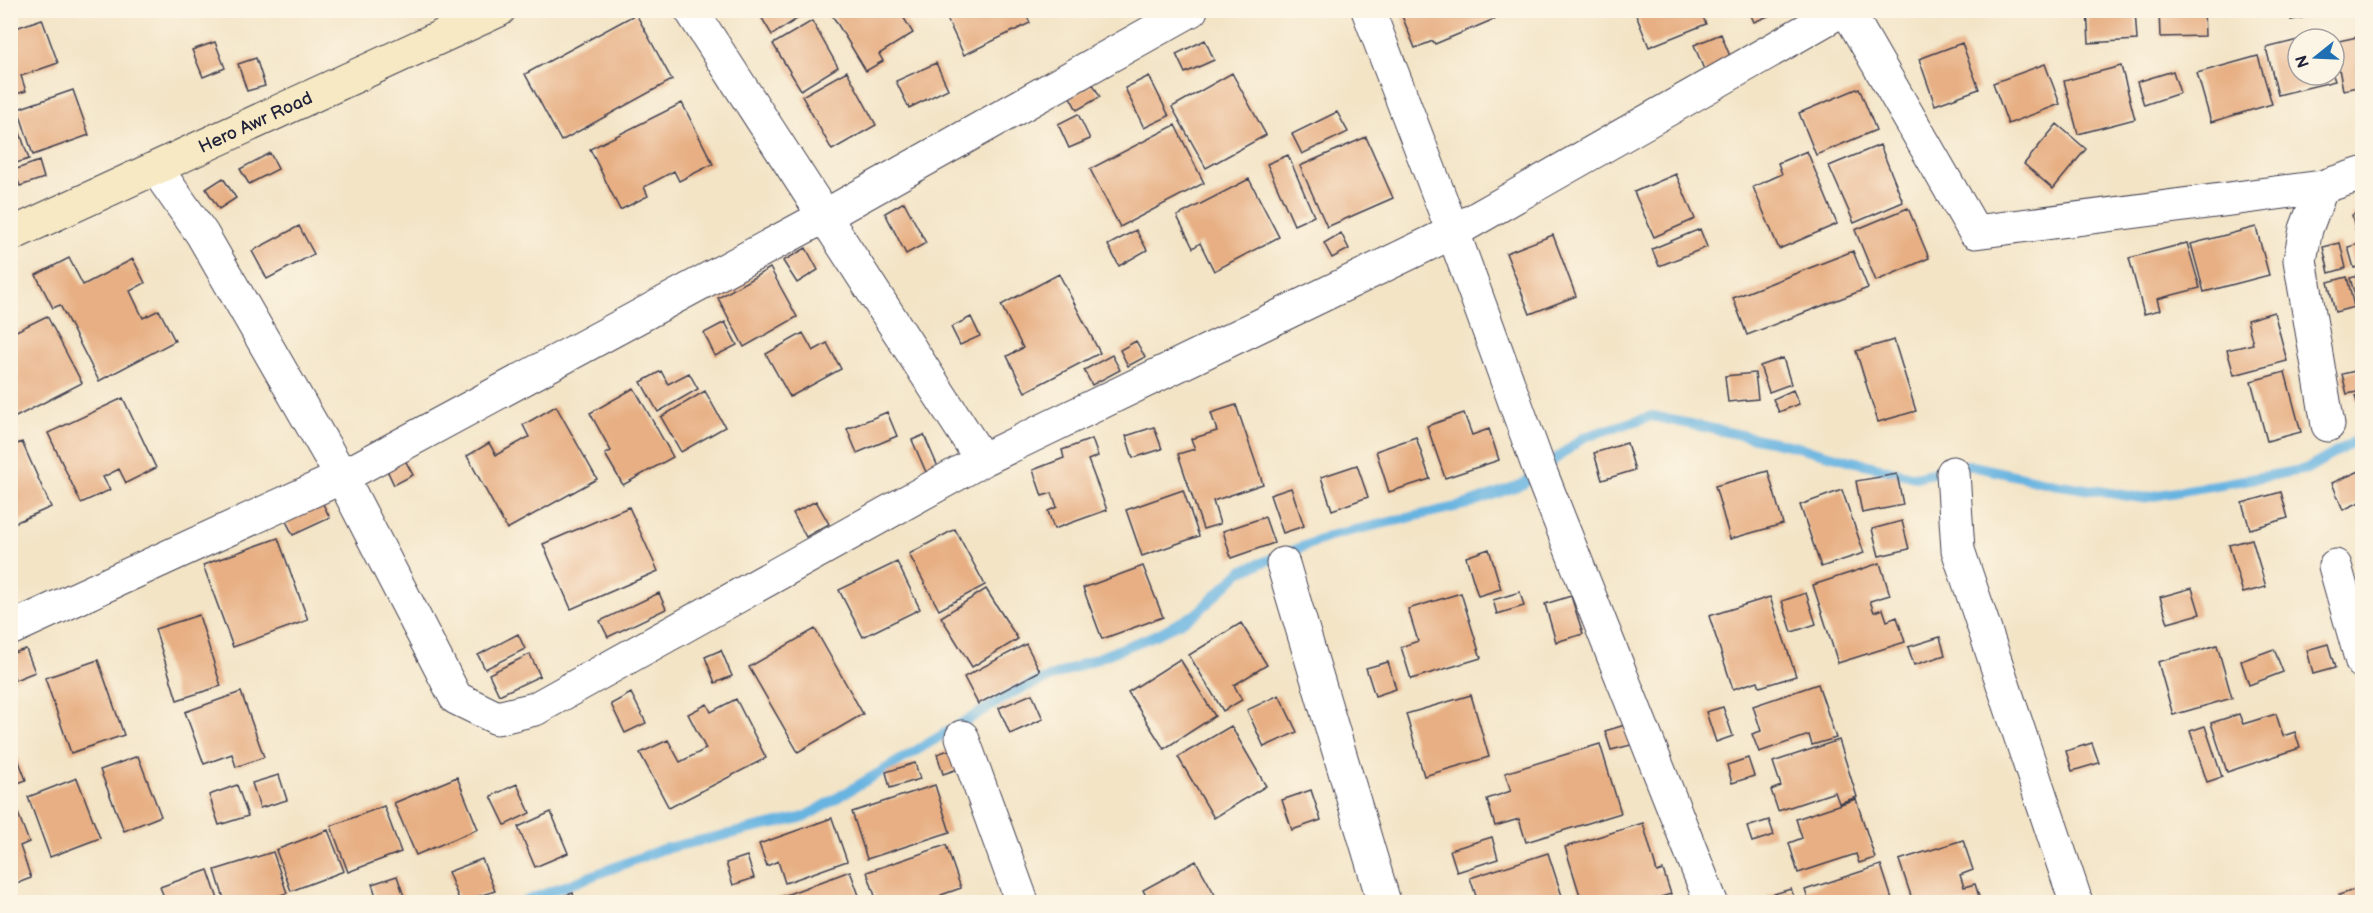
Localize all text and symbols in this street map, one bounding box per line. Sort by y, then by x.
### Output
north arrow [2286,27,2346,87]
text: N [2292,53,2314,70]
street label: Hero Awr Road [195,87,315,157]

